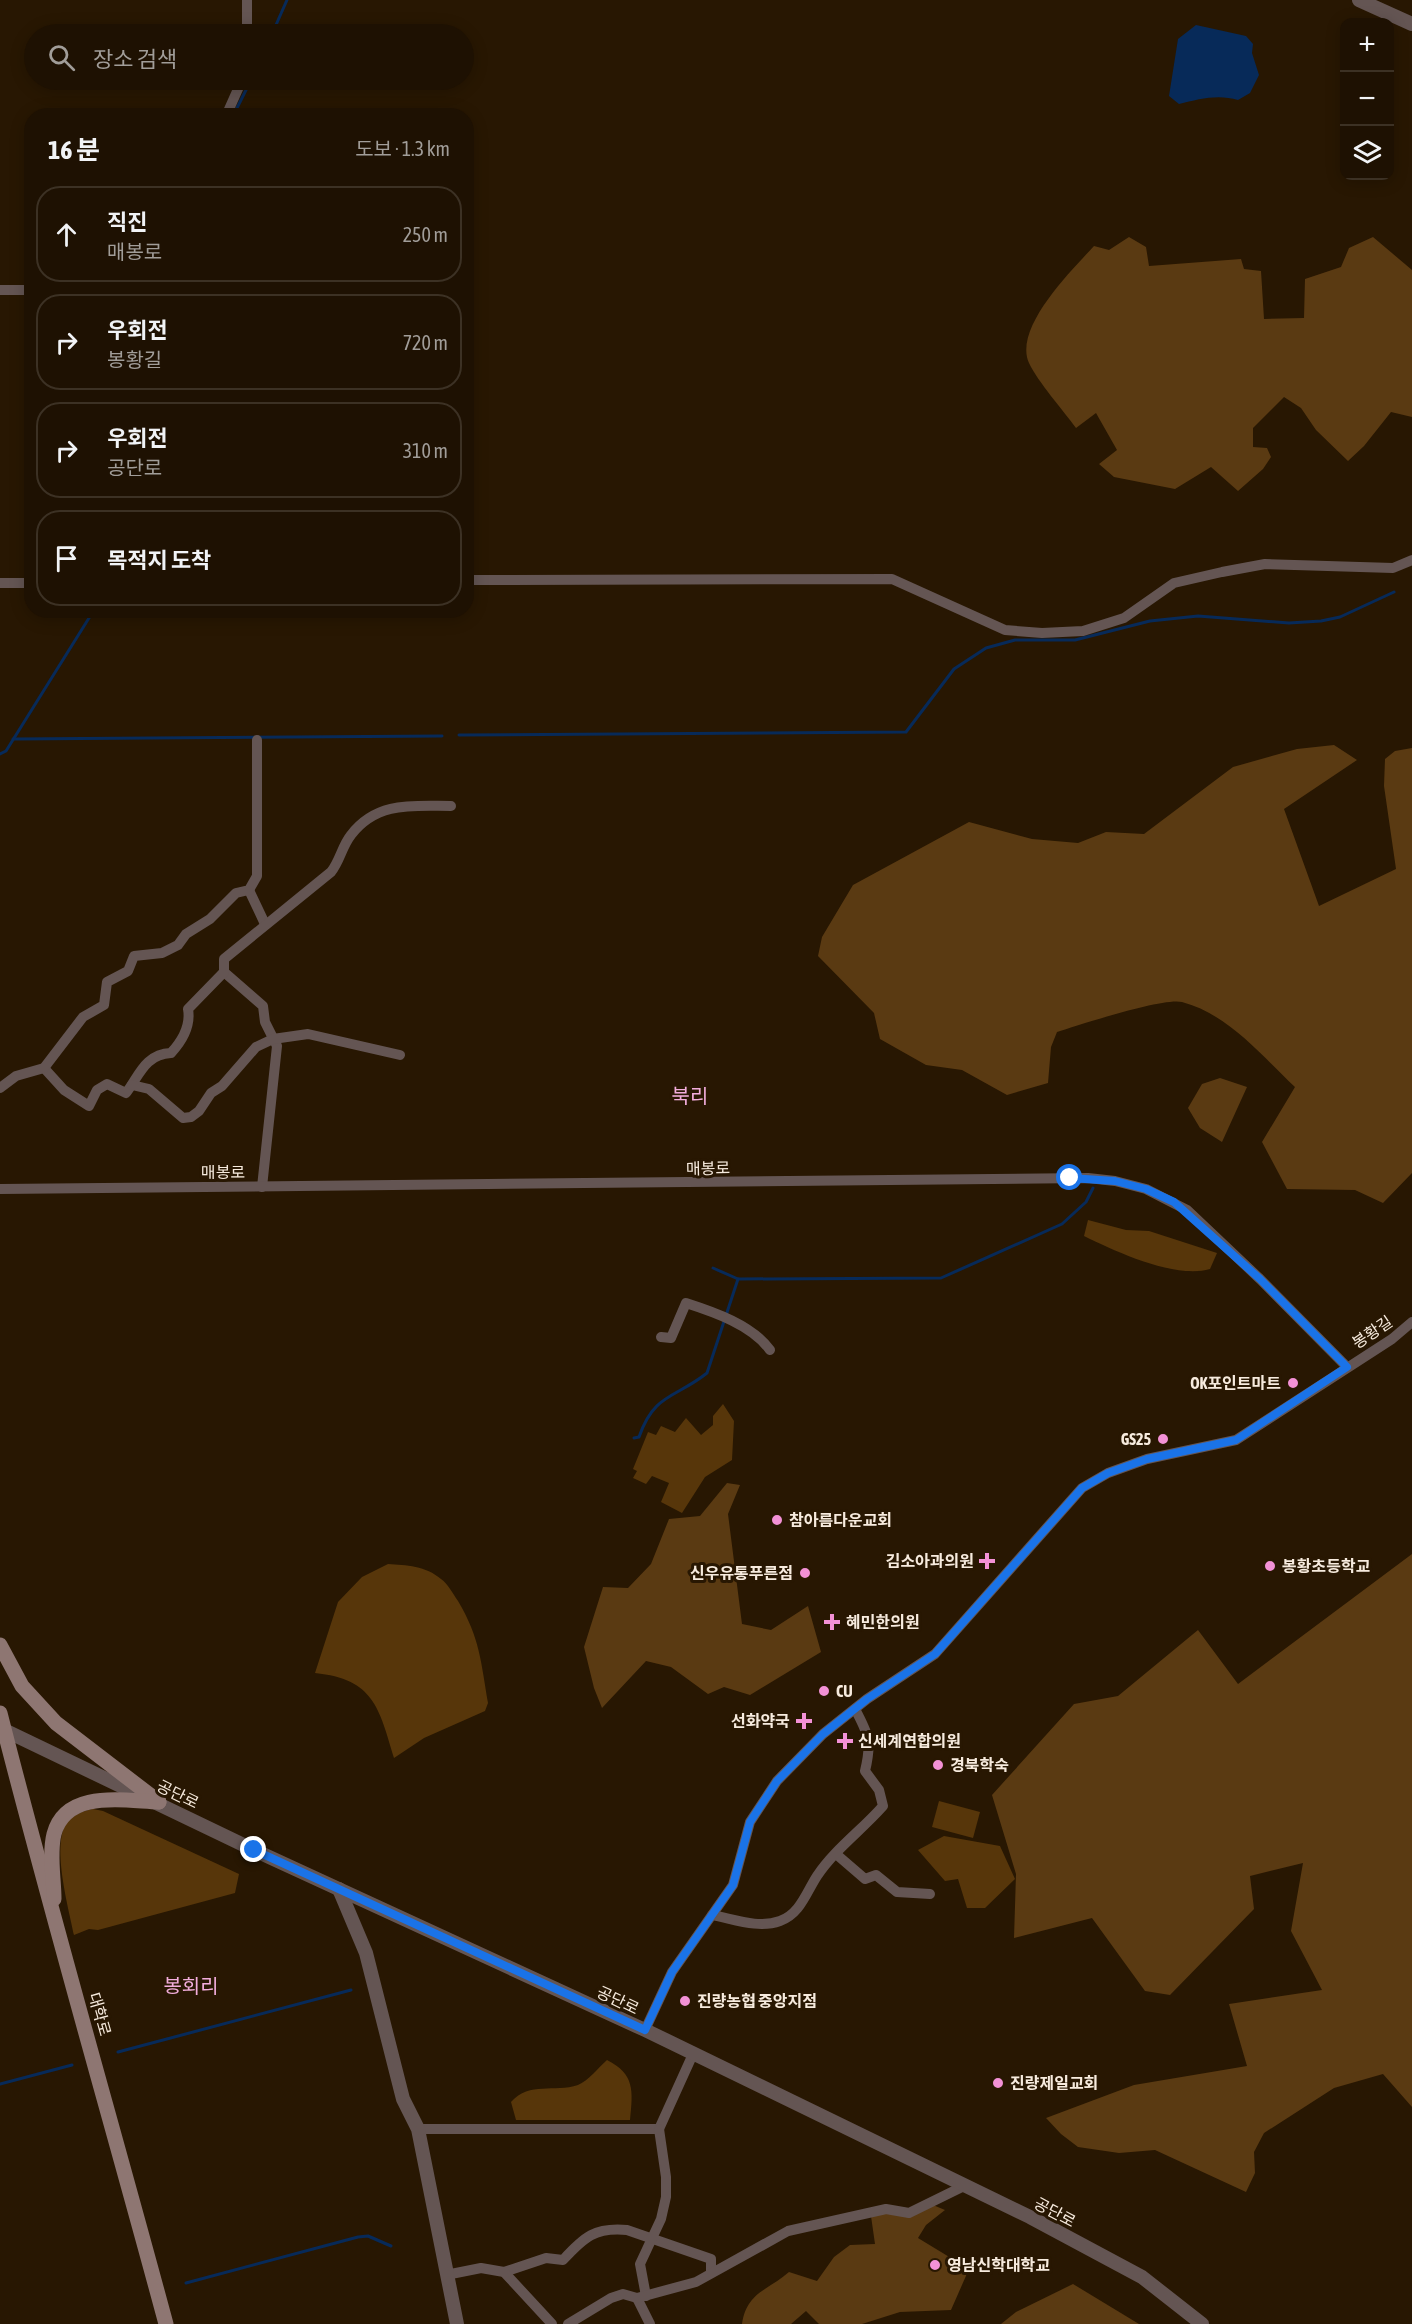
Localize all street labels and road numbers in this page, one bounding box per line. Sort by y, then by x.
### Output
street label: 매봉로 [686,1159,731,1177]
street label: 매봉로 [201,1163,245,1181]
street label: 봉황길 [1349,1312,1395,1352]
street label: 공단로 [154,1776,202,1812]
street label: 공단로 [594,1983,642,2018]
street label: 대학로 [85,1990,115,2038]
street label: 공단로 [1031,2194,1079,2230]

